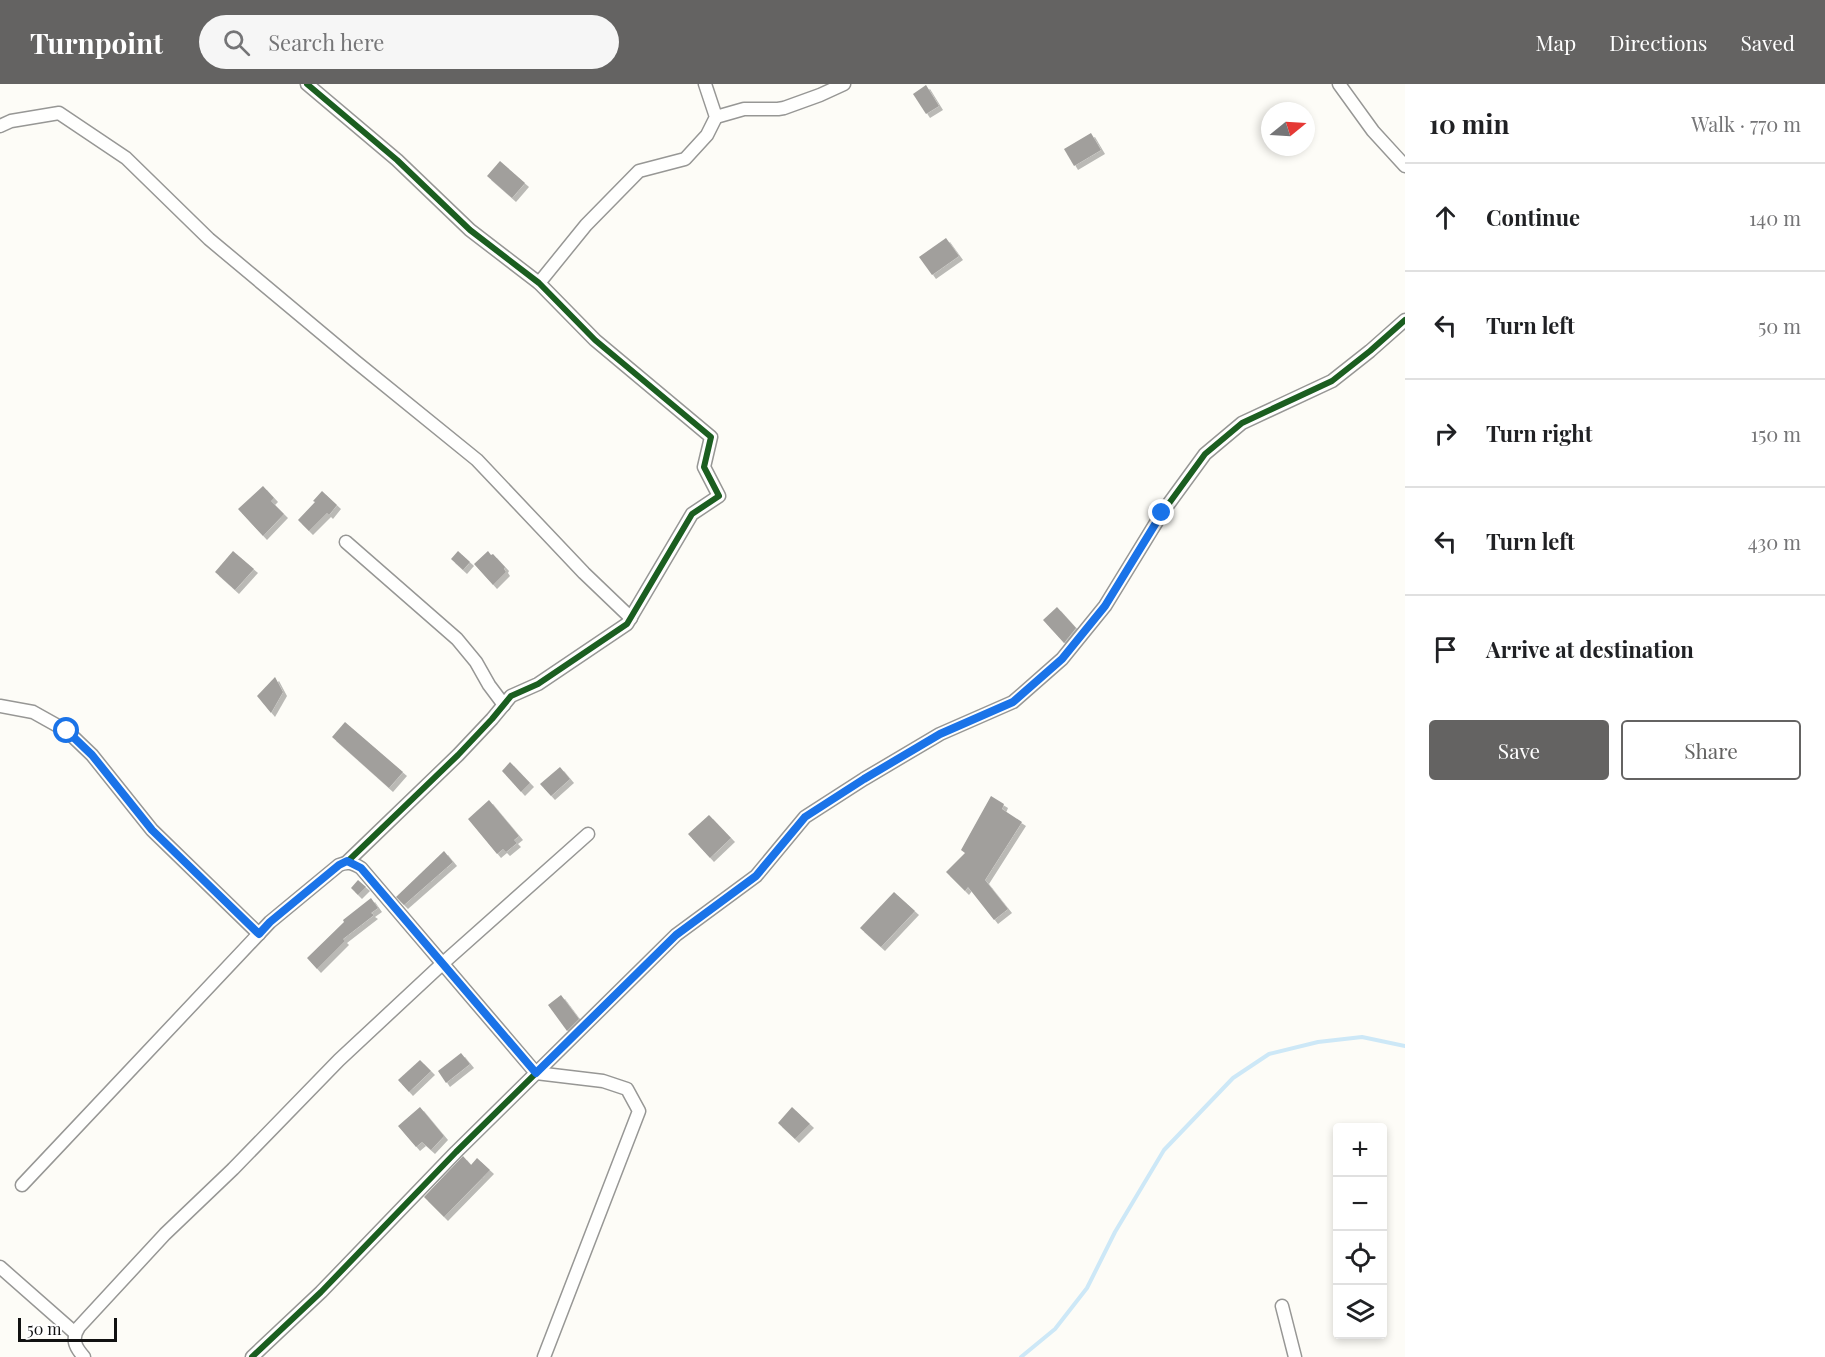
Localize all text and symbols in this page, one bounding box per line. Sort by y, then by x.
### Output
search box [199,15,619,69]
text: Turnpoint [30,24,163,61]
icon: search [220,26,253,59]
text: Search here [268,27,384,57]
text: Map [1535,28,1576,56]
text: Directions [1609,28,1707,56]
text: Saved [1740,28,1795,56]
north arrow [1261,102,1315,156]
text: 10 min [1429,106,1509,141]
text: Walk · 770 m [1691,110,1801,137]
icon: ahead [1429,201,1462,234]
text: Continue [1486,202,1580,232]
text: 140 m [1749,204,1801,231]
icon: left [1429,309,1462,342]
text: Turn left [1486,310,1575,340]
text: 50 m [1758,312,1801,339]
icon: right [1429,417,1462,450]
text: Turn right [1486,418,1592,448]
text: 150 m [1751,420,1801,447]
route end [1148,499,1174,525]
icon: left [1429,525,1462,558]
text: Turn left [1486,526,1575,556]
text: 430 m [1748,528,1801,555]
icon: arrive [1429,633,1462,666]
text: Arrive at destination [1486,634,1694,664]
route start [53,717,79,743]
button: Save [1429,720,1609,780]
button: Share [1621,720,1801,780]
map controls [1333,1123,1387,1339]
button: + [1333,1123,1387,1177]
button: − [1333,1177,1387,1231]
button: locate [1333,1231,1387,1285]
button: layers [1333,1285,1387,1339]
scale bar [18,1315,117,1342]
text: 50 m [27,1318,61,1339]

